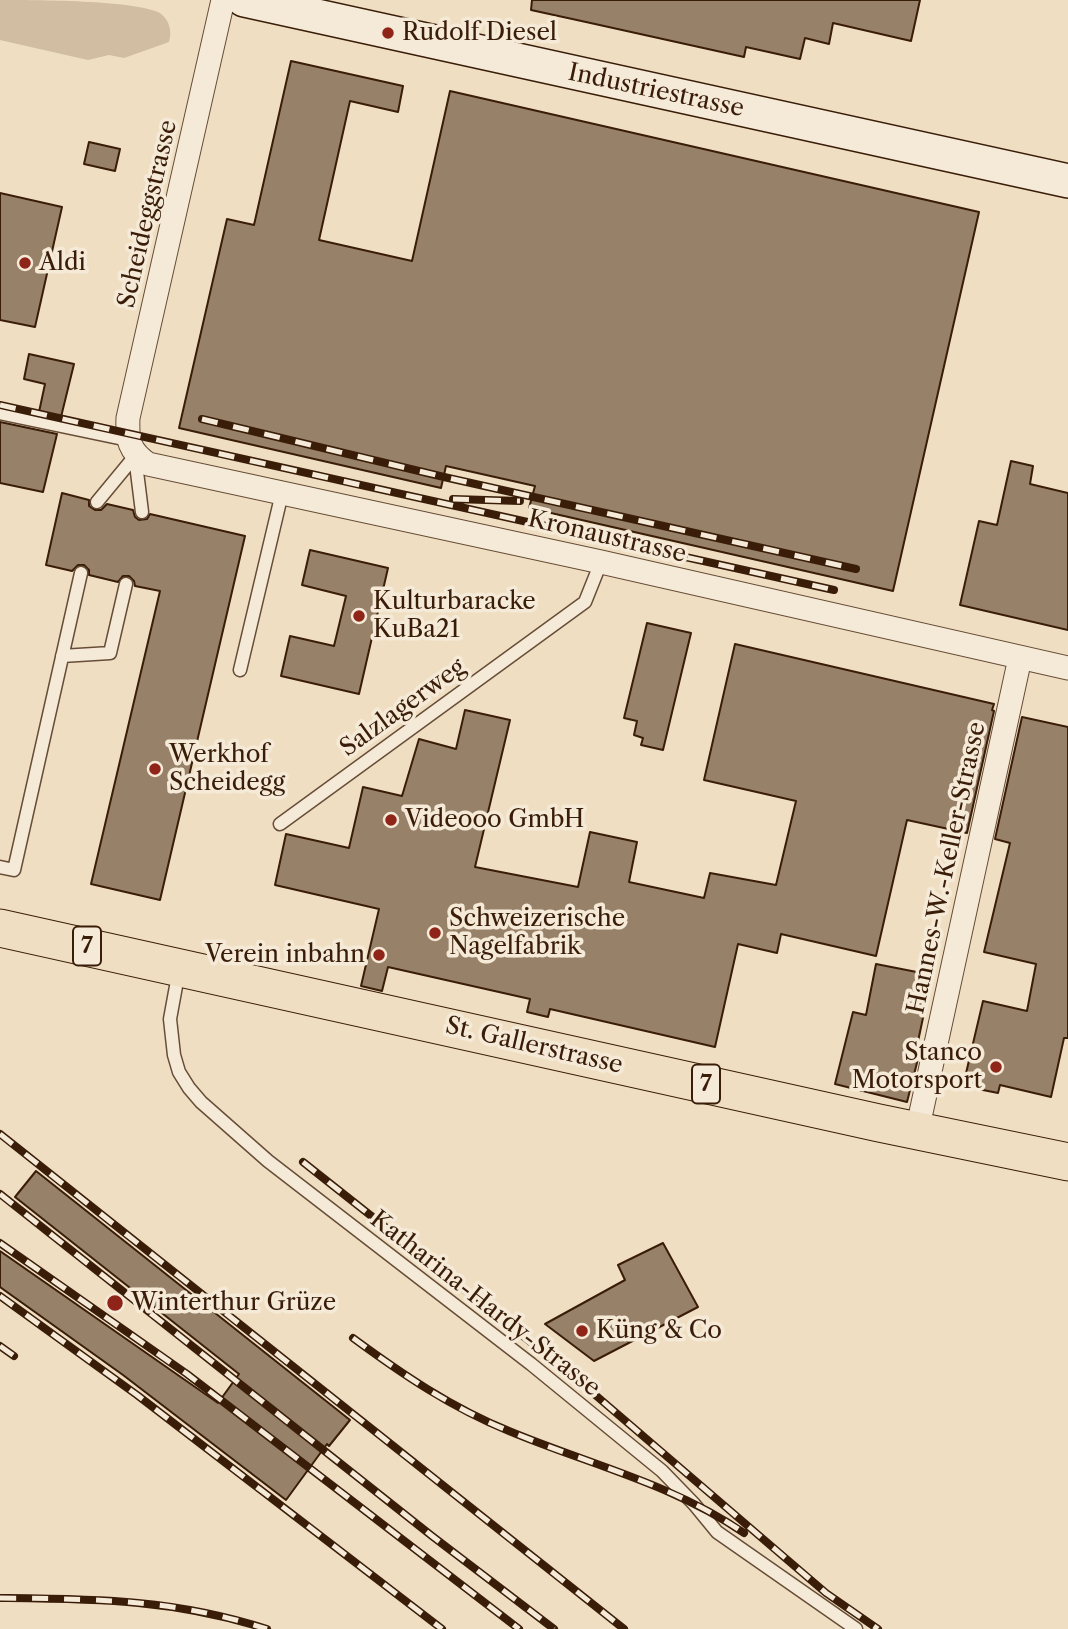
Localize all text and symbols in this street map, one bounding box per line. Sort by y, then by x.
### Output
place label: Rudolf Diesel [402,19,557,47]
marker: Rudolf Diesel [380,25,396,41]
street label: Industriestrasse [566,58,746,124]
street label: Scheideggstrasse [112,117,184,311]
place label: Aldi [39,249,86,277]
marker: Aldi [17,255,33,271]
street label: Kronaustrasse [525,505,689,569]
place label: Kulturbaracke KuBa21 [373,588,536,644]
marker: Kulturbaracke KuBa21 [351,608,367,624]
street label: Salzlagerweg [335,653,471,763]
street label: Hannes-W.-Keller-Strasse [902,720,992,1016]
place label: Werkhof Scheidegg [169,741,285,797]
marker: Werkhof Scheidegg [147,761,163,777]
place label: Videooo GmbH [405,806,584,834]
marker: Videooo GmbH [383,812,399,828]
place label: Schweizerische Nagelfabrik [449,905,625,961]
marker: Schweizerische Nagelfabrik [427,925,443,941]
road number: 7 [73,926,101,965]
place label: Verein inbahn [205,941,365,969]
marker: Verein inbahn [371,947,387,963]
street label: St. Gallerstrasse [443,1012,625,1080]
place label: Stanco Motorsport [852,1039,982,1095]
marker: Stanco Motorsport [988,1059,1004,1075]
road number: 7 [692,1064,720,1104]
street label: Katharina-Hardy-Strasse [364,1205,606,1403]
place label: Winterthur Grüze [131,1289,336,1317]
marker: Winterthur Grüze [105,1293,125,1313]
place label: Küng & Co [596,1317,722,1345]
marker: Küng & Co [574,1323,590,1339]

